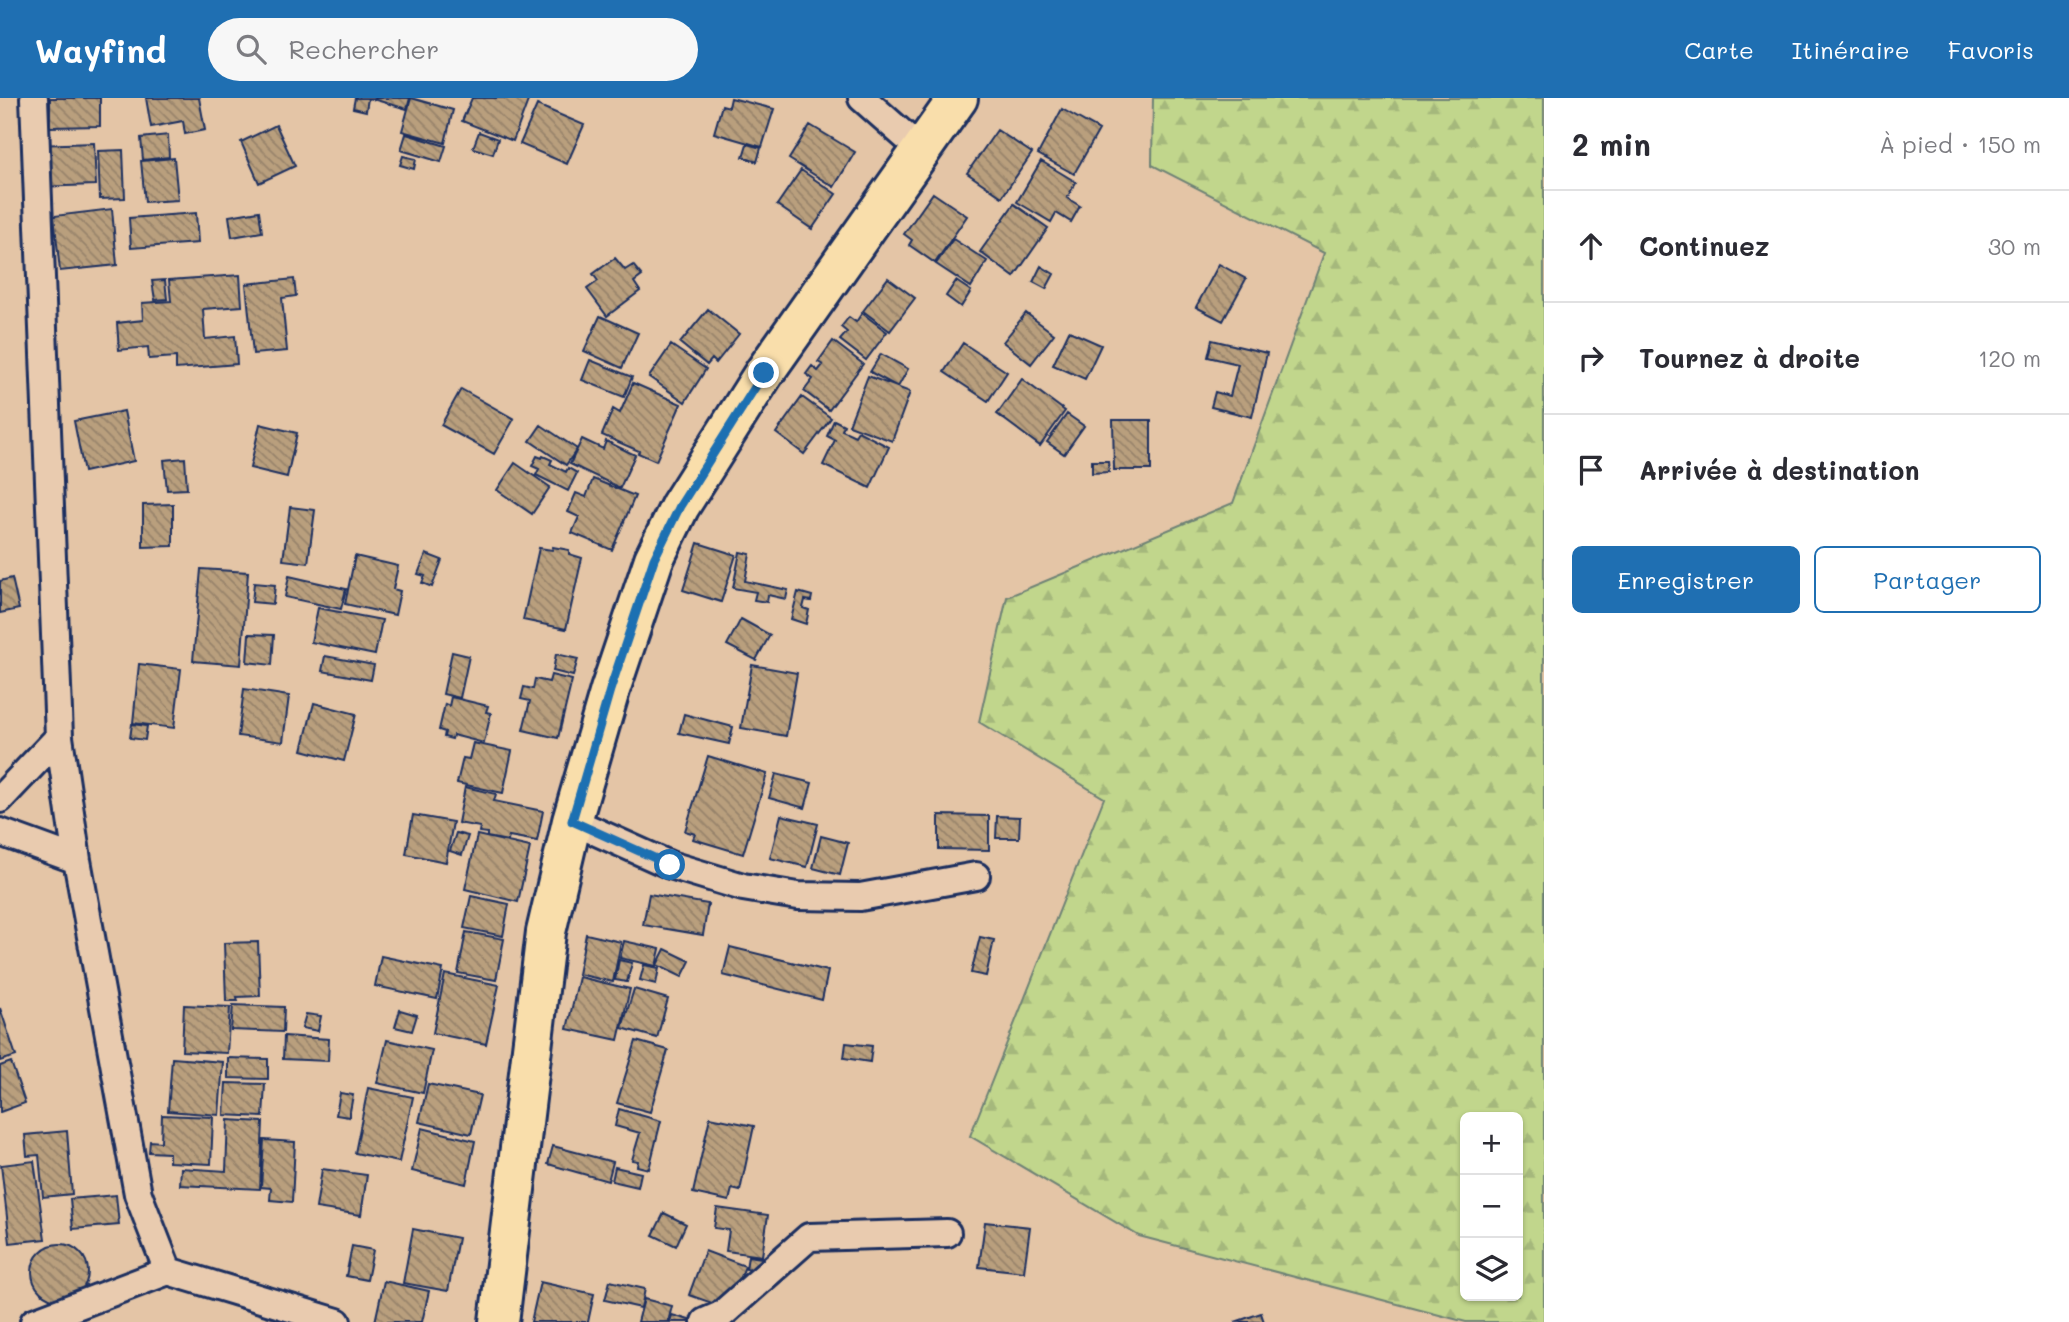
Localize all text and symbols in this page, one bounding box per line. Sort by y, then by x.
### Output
search box [208,18,698,81]
text: Wayfind [35,28,166,71]
icon: search [232,30,270,68]
text: Rechercher [288,32,439,66]
text: Carte [1684,34,1754,65]
text: Itinéraire [1792,34,1910,65]
text: Favoris [1948,34,2034,65]
text: 2 min [1572,124,1651,164]
text: À pied · 150 m [1879,129,2041,159]
icon: ahead [1572,227,1610,265]
text: Continuez [1639,229,1769,263]
text: 30 m [1988,231,2041,261]
icon: right [1572,339,1610,377]
text: Tournez à droite [1639,341,1860,375]
text: 120 m [1978,343,2041,373]
route end [748,357,779,388]
icon: arrive [1572,451,1610,489]
text: Arrivée à destination [1639,453,1919,487]
button: Enregistrer [1572,546,1800,613]
button: Partager [1814,546,2041,613]
route start [654,849,685,880]
map controls [1460,1112,1523,1301]
button: + [1460,1112,1523,1175]
button: − [1460,1175,1523,1238]
button: layers [1460,1238,1523,1301]

